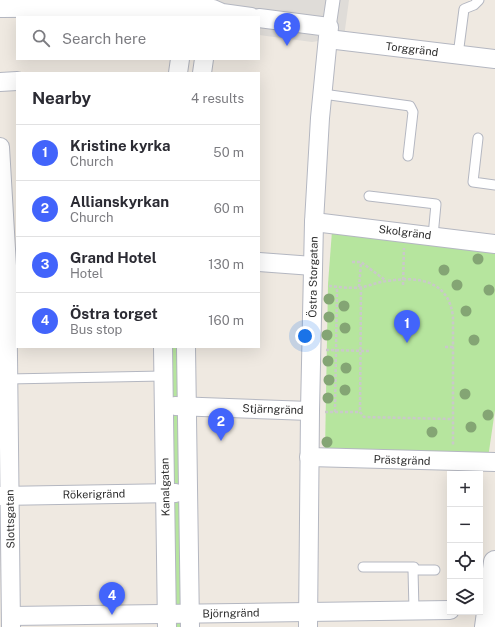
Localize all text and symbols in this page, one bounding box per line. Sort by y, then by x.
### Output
pin: 3 [274,13,300,46]
search box [16,16,260,60]
icon: search [30,27,52,49]
text: Search here [62,30,146,47]
street label: Torggränd [385,40,439,58]
text: Nearby [32,88,91,108]
text: 4 results [191,91,244,106]
text: Kristine kyrka [70,137,171,154]
text: 1 [42,145,48,160]
text: 50 m [213,145,244,160]
text: Church [70,154,114,169]
text: Allianskyrkan [70,193,169,210]
text: 2 [41,201,49,216]
text: 60 m [214,201,244,216]
text: Church [70,210,114,225]
street label: Skolgränd [378,223,432,241]
street label: Östra Storgatan [305,236,320,318]
text: Grand Hotel [70,249,157,266]
text: 3 [41,257,49,272]
text: 130 m [208,257,244,272]
text: Hotel [70,266,103,281]
text: Östra torget [70,305,158,322]
pin: 1 [394,310,420,343]
text: 4 [41,313,49,328]
text: 160 m [208,313,244,328]
text: Bus stop [70,322,122,337]
your location [295,326,315,346]
street label: Stjärngränd [242,402,304,416]
pin: 2 [208,408,234,441]
street label: Prästgränd [373,453,431,467]
street label: Kanalgatan [158,458,172,516]
map controls [447,471,483,615]
button: + [447,471,483,507]
street label: Rökerigränd [63,487,125,501]
street label: Slottsgatan [3,489,17,549]
button: − [447,507,483,543]
button: locate [447,543,483,579]
button: layers [447,579,483,615]
pin: 4 [99,582,125,615]
street label: Björngränd [202,607,260,619]

